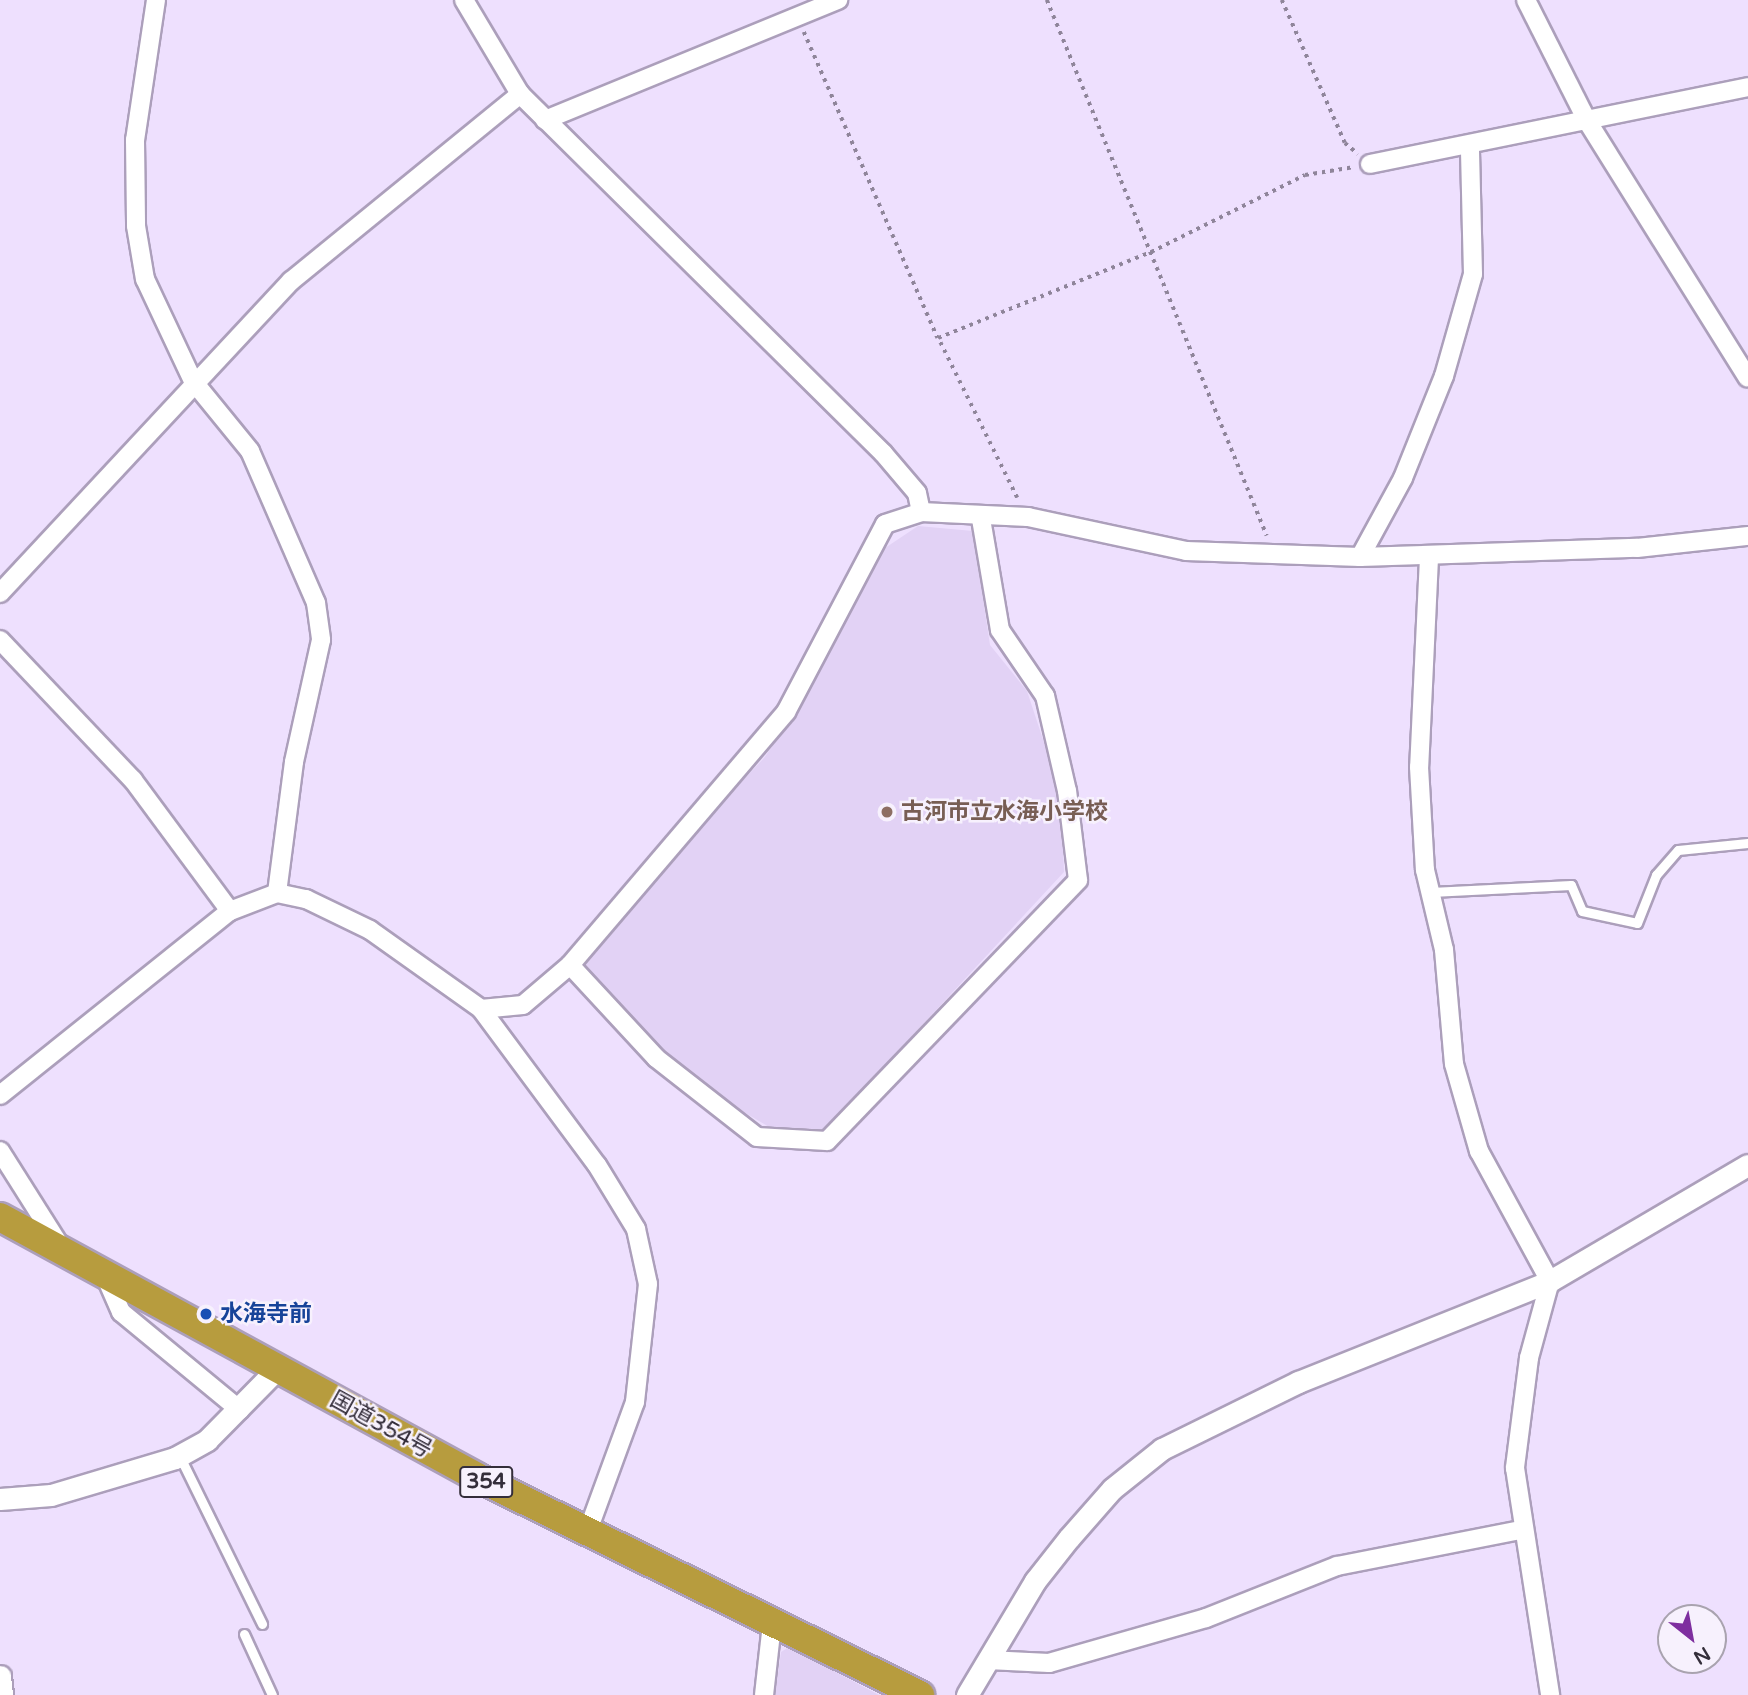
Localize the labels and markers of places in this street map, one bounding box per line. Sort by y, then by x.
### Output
place label: 古河市立水海小学校 [901,798,1108,826]
marker: 古河市立水海小学校 [879,804,895,820]
place label: 水海寺前 [220,1300,312,1328]
marker: 水海寺前 [198,1306,214,1322]

